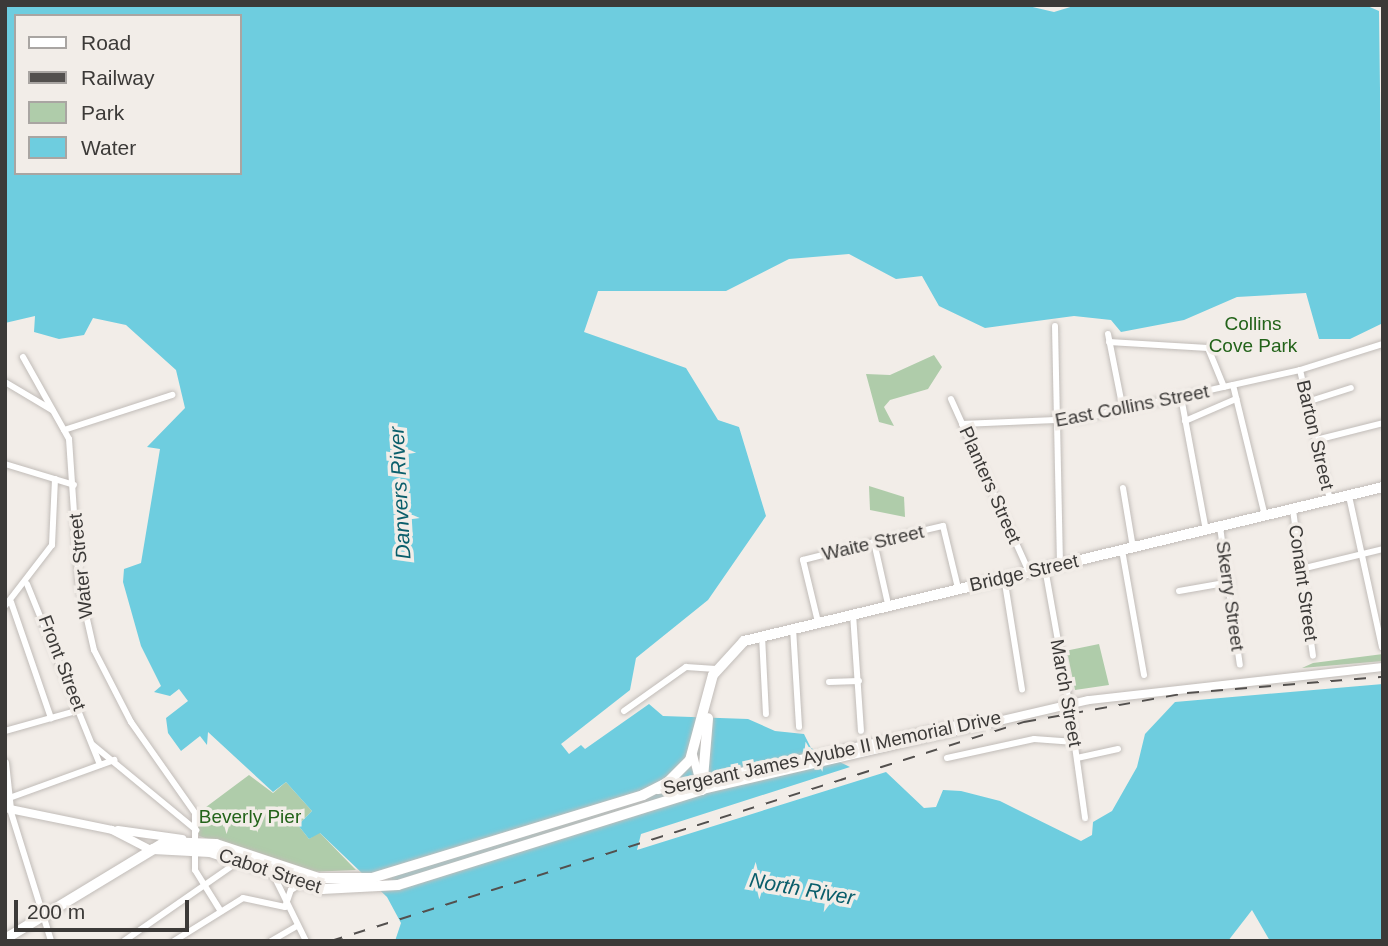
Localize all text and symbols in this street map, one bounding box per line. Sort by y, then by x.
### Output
legend [14,14,242,175]
text: Road [81,31,131,54]
text: Railway [81,66,155,89]
text: Park [81,101,124,124]
text: Water [81,136,136,159]
park label: Collins Cove Park [1209,313,1297,357]
street label: Barton Street [1291,378,1339,492]
street label: East Collins Street [1053,380,1211,432]
street label: Planters Street [954,423,1026,547]
water label: Danvers River [384,426,416,560]
street label: Water Street [64,512,98,620]
street label: Waite Street [820,520,926,566]
street label: Conant Street [1284,523,1322,643]
street label: Skerry Street [1211,540,1249,652]
street label: Bridge Street [967,549,1081,597]
street label: Front Street [33,612,91,714]
street label: March Street [1045,637,1087,749]
street label: Sergeant James Ayube II Memorial Drive [660,706,1004,800]
park label: Beverly Pier [199,806,301,828]
street label: Cabot Street [216,844,324,898]
water label: North River [748,867,856,911]
scale bar [18,886,192,930]
text: 200 m [27,900,85,923]

